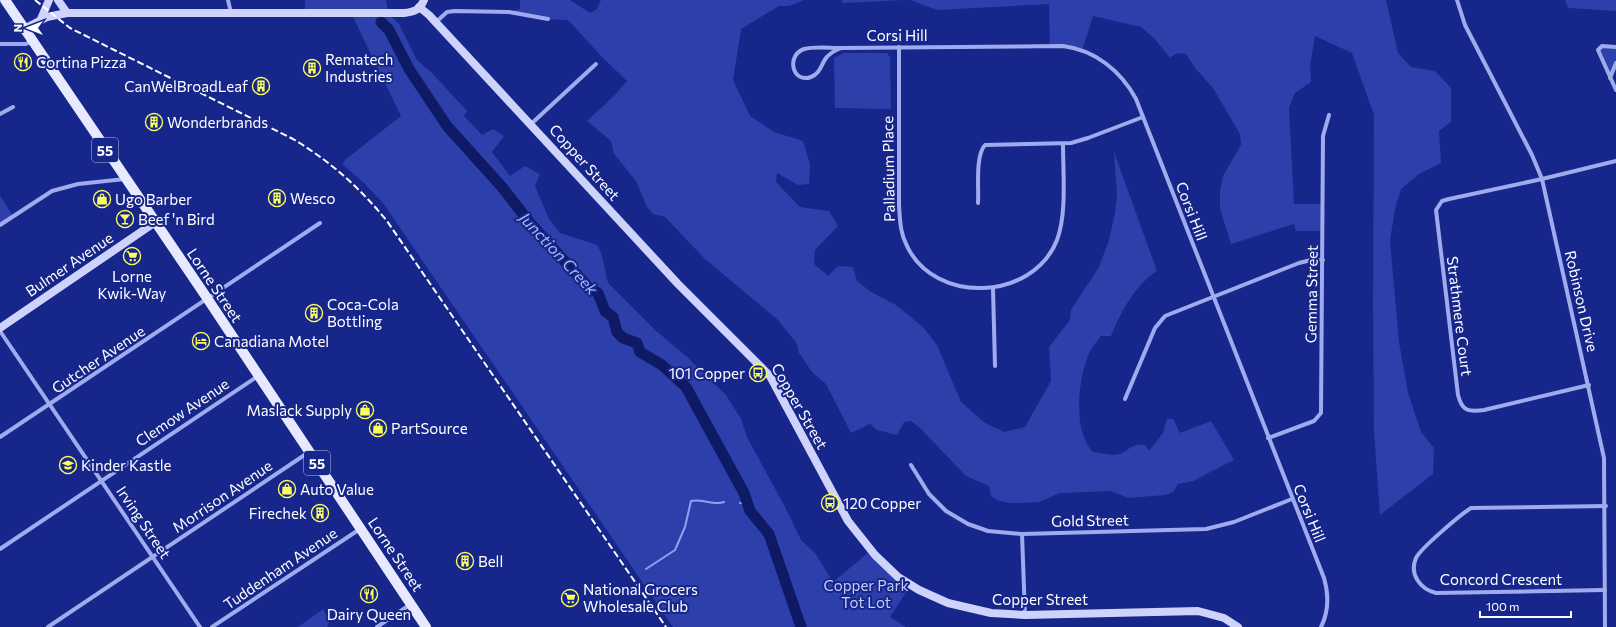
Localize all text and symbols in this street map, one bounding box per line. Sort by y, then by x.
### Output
north arrow [8,8,48,48]
text: N [11,24,24,32]
street label: Corsi Hill [866,26,928,44]
place label: Rematech Industries [325,50,393,85]
restaurant icon: Cortina Pizza [13,52,33,72]
place label: Cortina Pizza [36,53,127,71]
building icon: Rematech Industries [302,58,322,78]
building icon: CanWelBroadLeaf [251,76,271,96]
place label: CanWelBroadLeaf [124,77,248,95]
building icon: Wonderbrands [144,112,164,132]
place label: Wonderbrands [167,113,268,131]
street label: Palladium Place [878,116,898,222]
street label: Copper Street [546,120,624,204]
road number: 55 [92,138,118,162]
street label: Corsi Hill [1173,179,1211,243]
building icon: Wesco [267,188,287,208]
shop icon: Ugo Barber [92,189,112,209]
place label: Wesco [290,189,335,207]
place label: Ugo Barber [115,190,192,208]
water label: Junction Creek [515,206,602,298]
bar icon: Beef 'n Bird [115,209,135,229]
place label: Beef 'n Bird [138,210,215,228]
street label: Bulmer Avenue [22,228,116,300]
street label: Lorne Street [184,245,246,325]
street label: Gemma Street [1301,245,1321,343]
supermarket icon: Lorne Kwik-Way [122,246,142,266]
street label: Robinson Drive [1562,249,1602,353]
street label: Strathmere Court [1444,255,1476,377]
place label: Lorne Kwik-Way [98,267,167,302]
place label: Coca-Cola Bottling [327,295,399,330]
building icon: Coca-Cola Bottling [304,303,324,323]
street label: Gutcher Avenue [48,321,148,397]
hotel icon: Canadiana Motel [191,331,211,351]
place label: Canadiana Motel [214,332,329,350]
street label: Copper Street [768,360,832,452]
bus stop icon: 101 Copper [748,363,768,383]
place label: 101 Copper [669,364,745,382]
street label: Clemow Avenue [132,374,232,450]
shop icon: Maslack Supply [355,400,375,420]
place label: Maslack Supply [247,401,352,419]
shop icon: PartSource [368,418,388,438]
place label: PartSource [391,419,468,437]
road number: 55 [304,451,330,475]
school or university icon: Kinder Kastle [58,455,78,475]
place label: Kinder Kastle [81,456,172,474]
street label: Morrison Avenue [169,456,275,536]
shop icon: Auto Value [277,479,297,499]
place label: Auto Value [300,480,374,498]
street label: Corsi Hill [1290,481,1330,545]
street label: Irving Street [113,482,175,562]
bus stop icon: 120 Copper [820,493,840,513]
place label: 120 Copper [843,494,921,512]
building icon: Firechek [310,503,330,523]
place label: Firechek [249,504,307,522]
street label: Gold Street [1051,510,1129,530]
street label: Lorne Street [365,514,427,594]
street label: Tuddenham Avenue [220,523,340,613]
building icon: Bell [455,551,475,571]
place label: Bell [478,552,503,570]
street label: Concord Crescent [1440,570,1562,588]
park label: Copper Park Tot Lot [823,576,909,611]
place label: National Grocers Wholesale Club [583,580,698,615]
restaurant icon: Dairy Queen [359,584,379,604]
supermarket icon: National Grocers Wholesale Club [560,588,580,608]
street label: Copper Street [992,590,1088,608]
scale bar [1480,593,1571,619]
text: 100 m [1486,599,1520,613]
place label: Dairy Queen [327,605,411,623]

